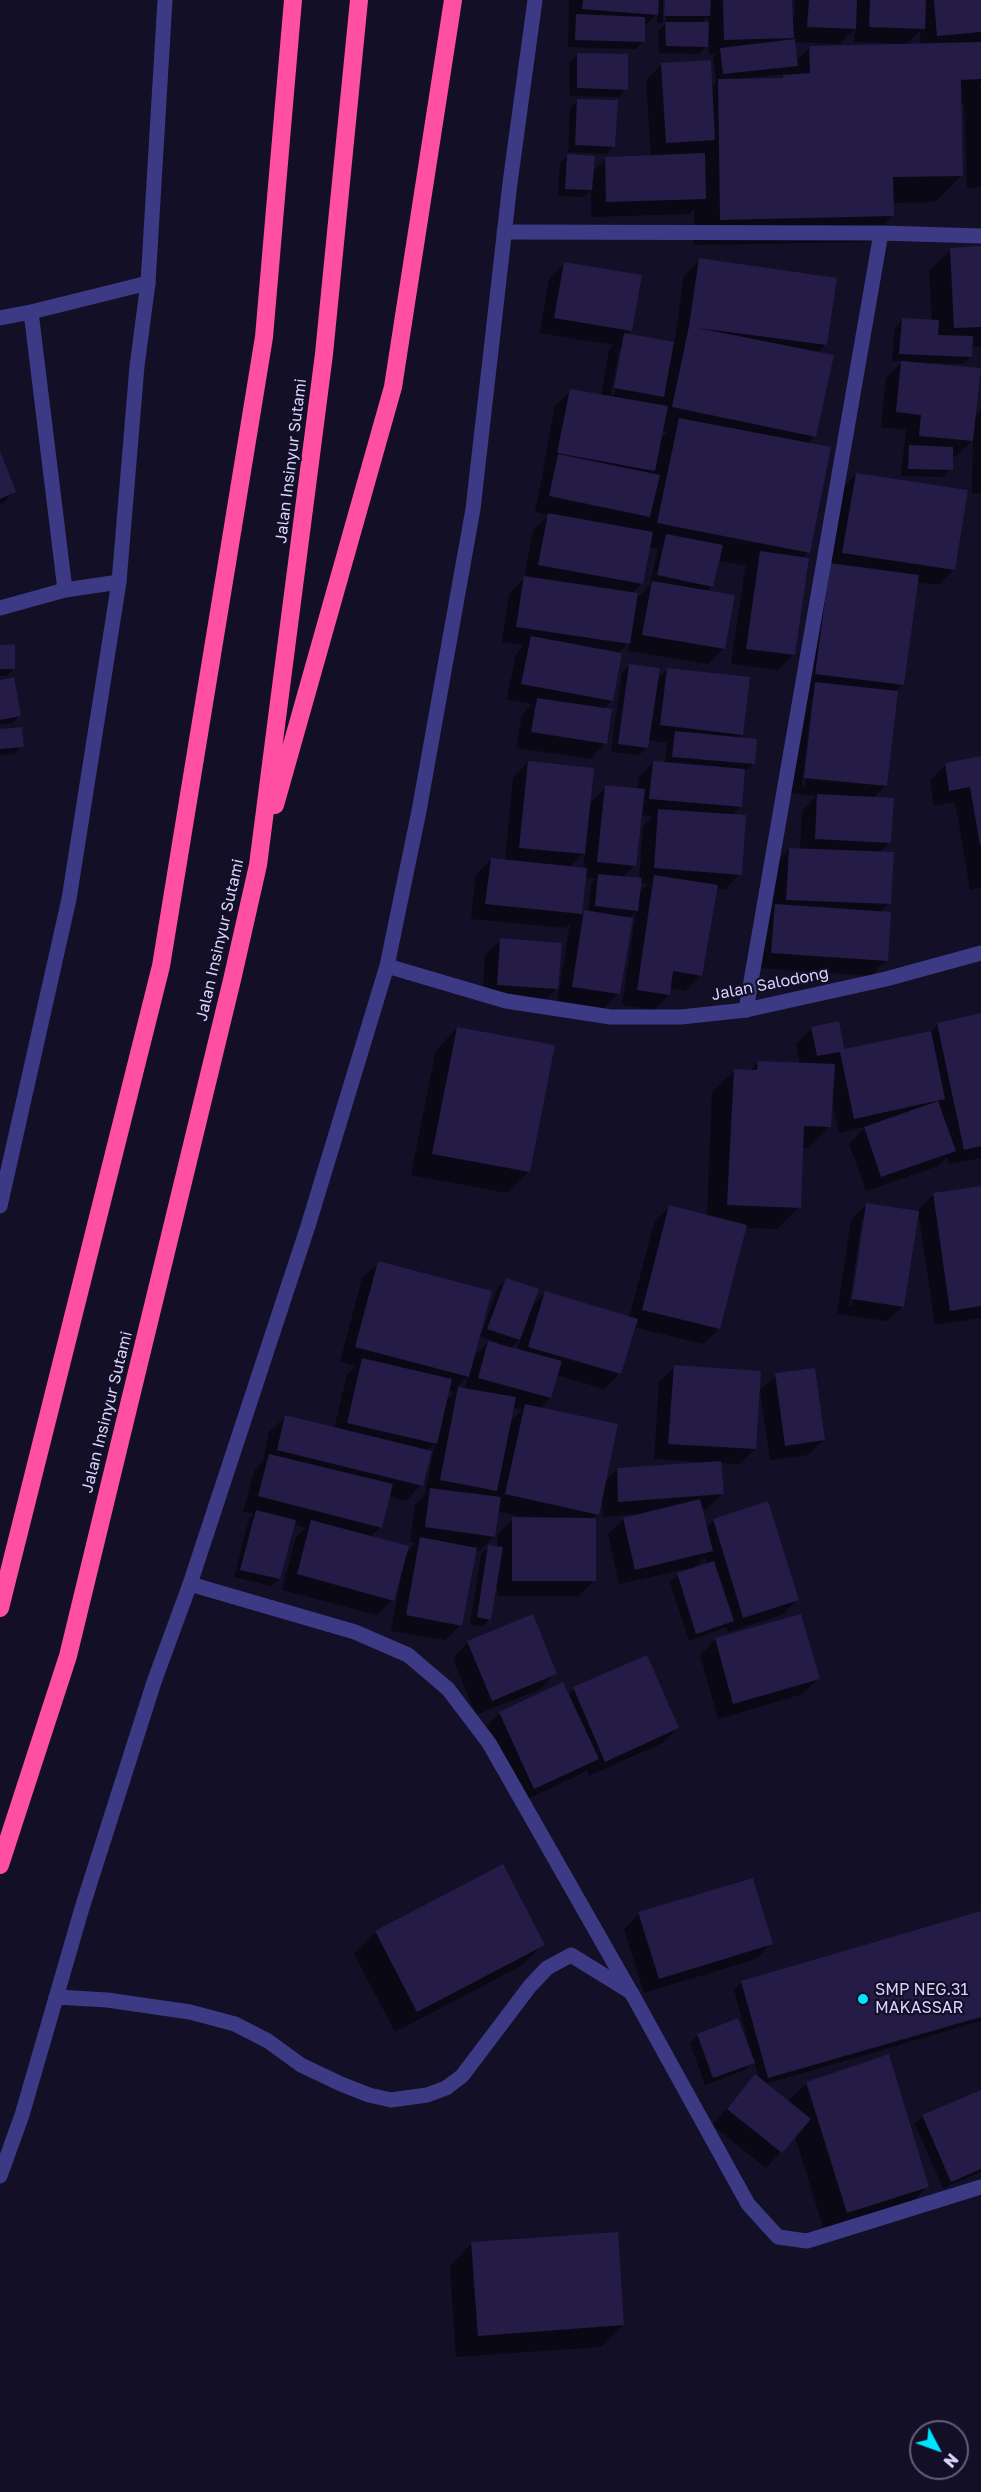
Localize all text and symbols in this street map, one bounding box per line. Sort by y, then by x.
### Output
street label: Jalan Insinyur Sutami [271,378,311,544]
street label: Jalan Insinyur Sutami [192,857,248,1023]
street label: Jalan Salodong [710,963,830,1005]
street label: Jalan Insinyur Sutami [78,1329,136,1495]
place label: SMP NEG.31 MAKASSAR [875,1980,968,2018]
marker: SMP NEG.31 MAKASSAR [856,1992,870,2006]
north arrow [909,2420,969,2480]
text: N [940,2449,963,2472]

